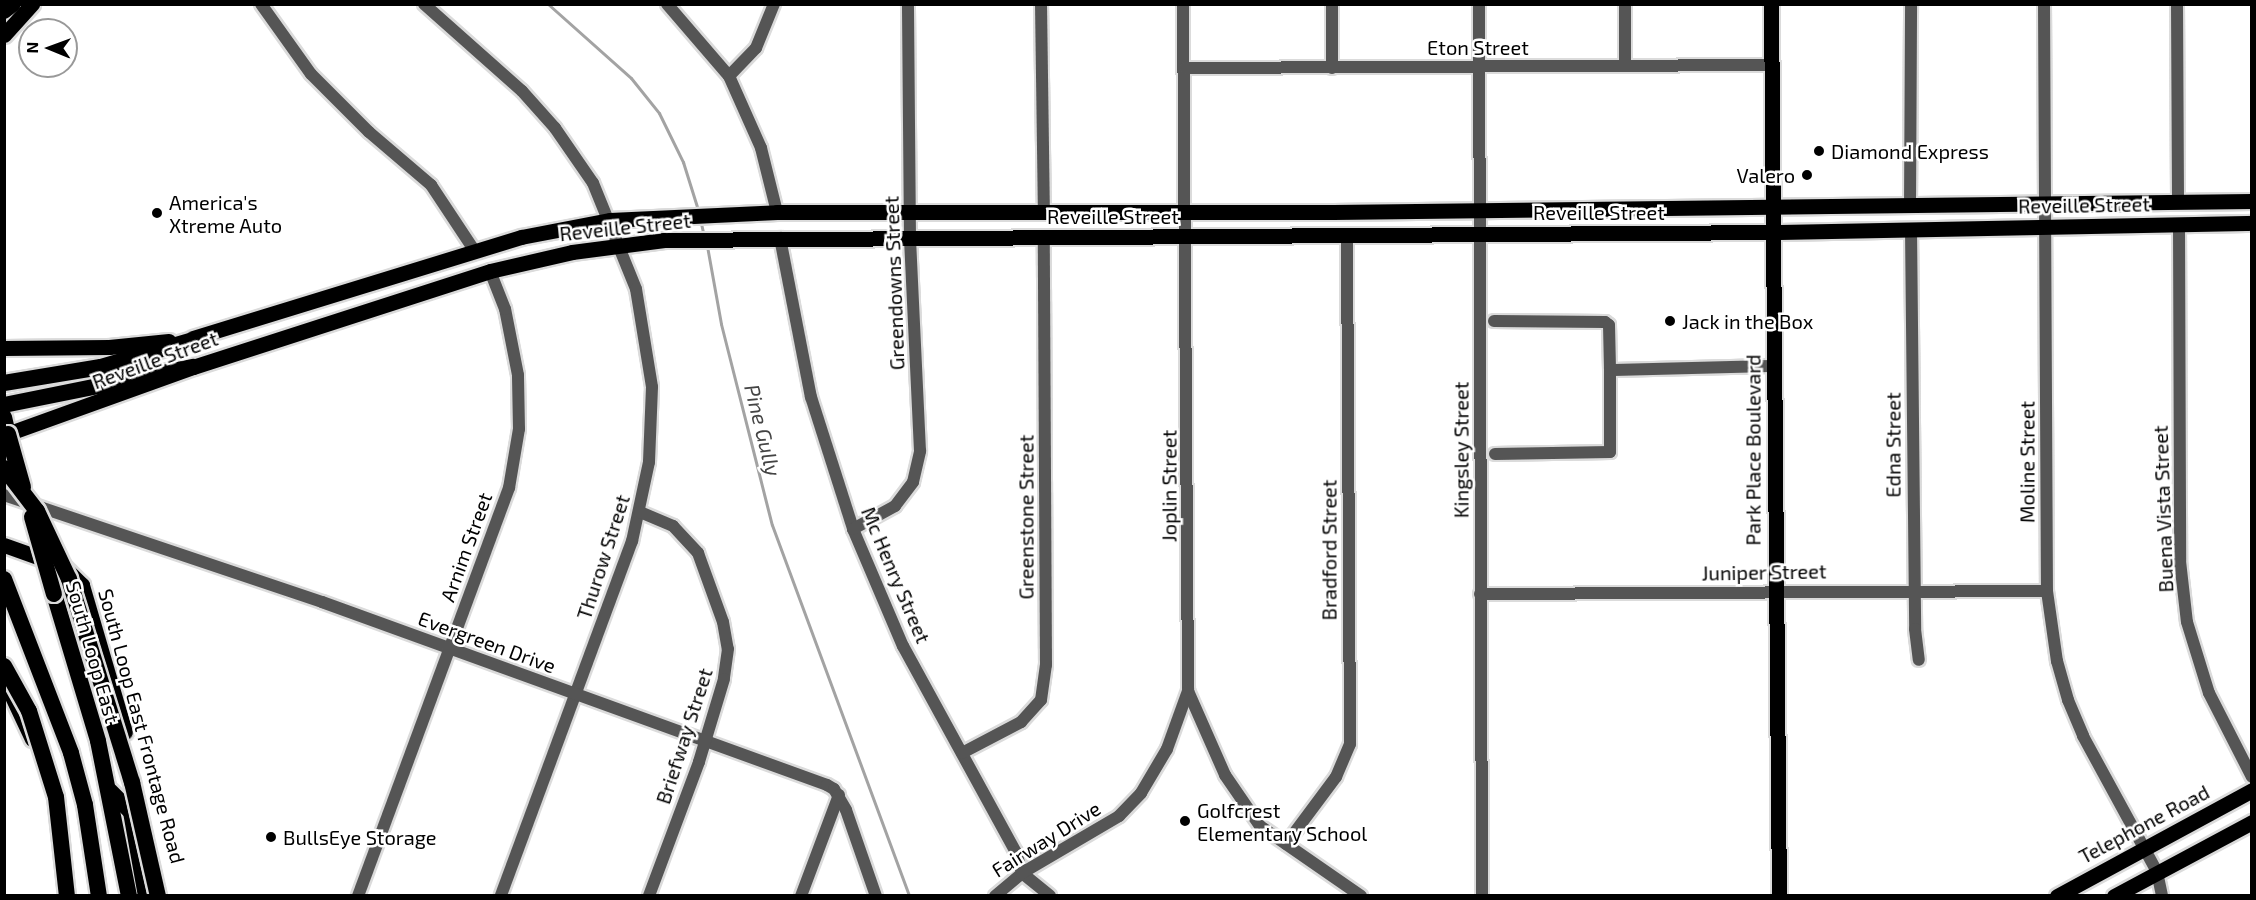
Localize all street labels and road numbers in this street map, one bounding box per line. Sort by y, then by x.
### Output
street label: Eton Street [1427,35,1529,59]
street label: Reveille Street [2018,192,2150,218]
street label: Greendowns Street [879,195,909,371]
street label: Reveille Street [1533,200,1665,224]
street label: Reveille Street [1047,204,1179,228]
street label: Reveille Street [558,208,692,246]
street label: Reveille Street [89,326,221,394]
street label: Park Place Boulevard [1741,354,1765,546]
street label: Kingsley Street [1449,382,1473,518]
street label: Edna Street [1881,392,1905,498]
street label: Moline Street [2015,401,2039,523]
street label: Buena Vista Street [2148,425,2178,593]
street label: Joplin Street [1157,430,1181,542]
street label: Greenstone Street [1014,435,1038,599]
street label: Bradford Street [1317,480,1341,620]
street label: Arnim Street [435,489,497,605]
street label: Thurow Street [571,491,635,623]
street label: Mc Henry Street [856,503,936,647]
street label: Juniper Street [1701,559,1827,585]
street label: South Loop East [61,578,125,726]
street label: South Loop East Frontage Road [94,586,190,866]
street label: Evergreen Drive [415,606,559,678]
street label: Briefway Street [651,665,717,807]
street label: Telephone Road [2075,780,2213,868]
street label: Fairway Drive [987,796,1105,882]

